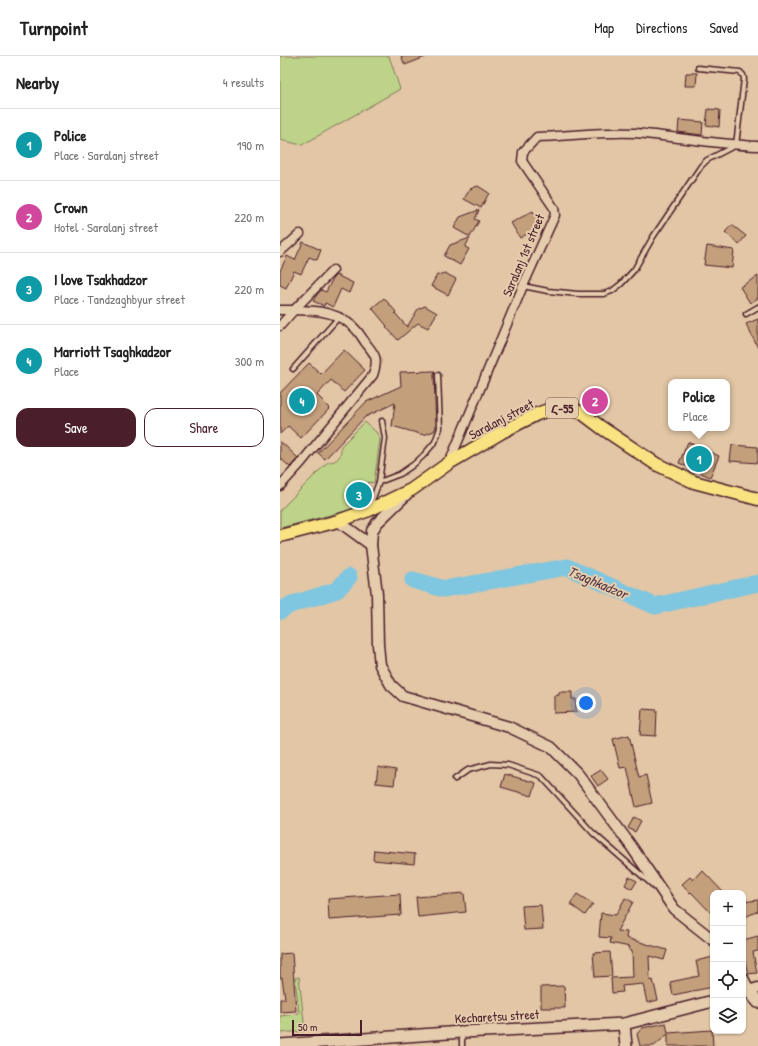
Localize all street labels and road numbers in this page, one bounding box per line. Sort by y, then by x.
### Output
street label: Saralanj 1st street [497,210,549,299]
street label: Saralanj street [465,394,537,444]
road number: Հ-55 [546,398,578,418]
street label: Kecharetsu street [454,1005,540,1027]

